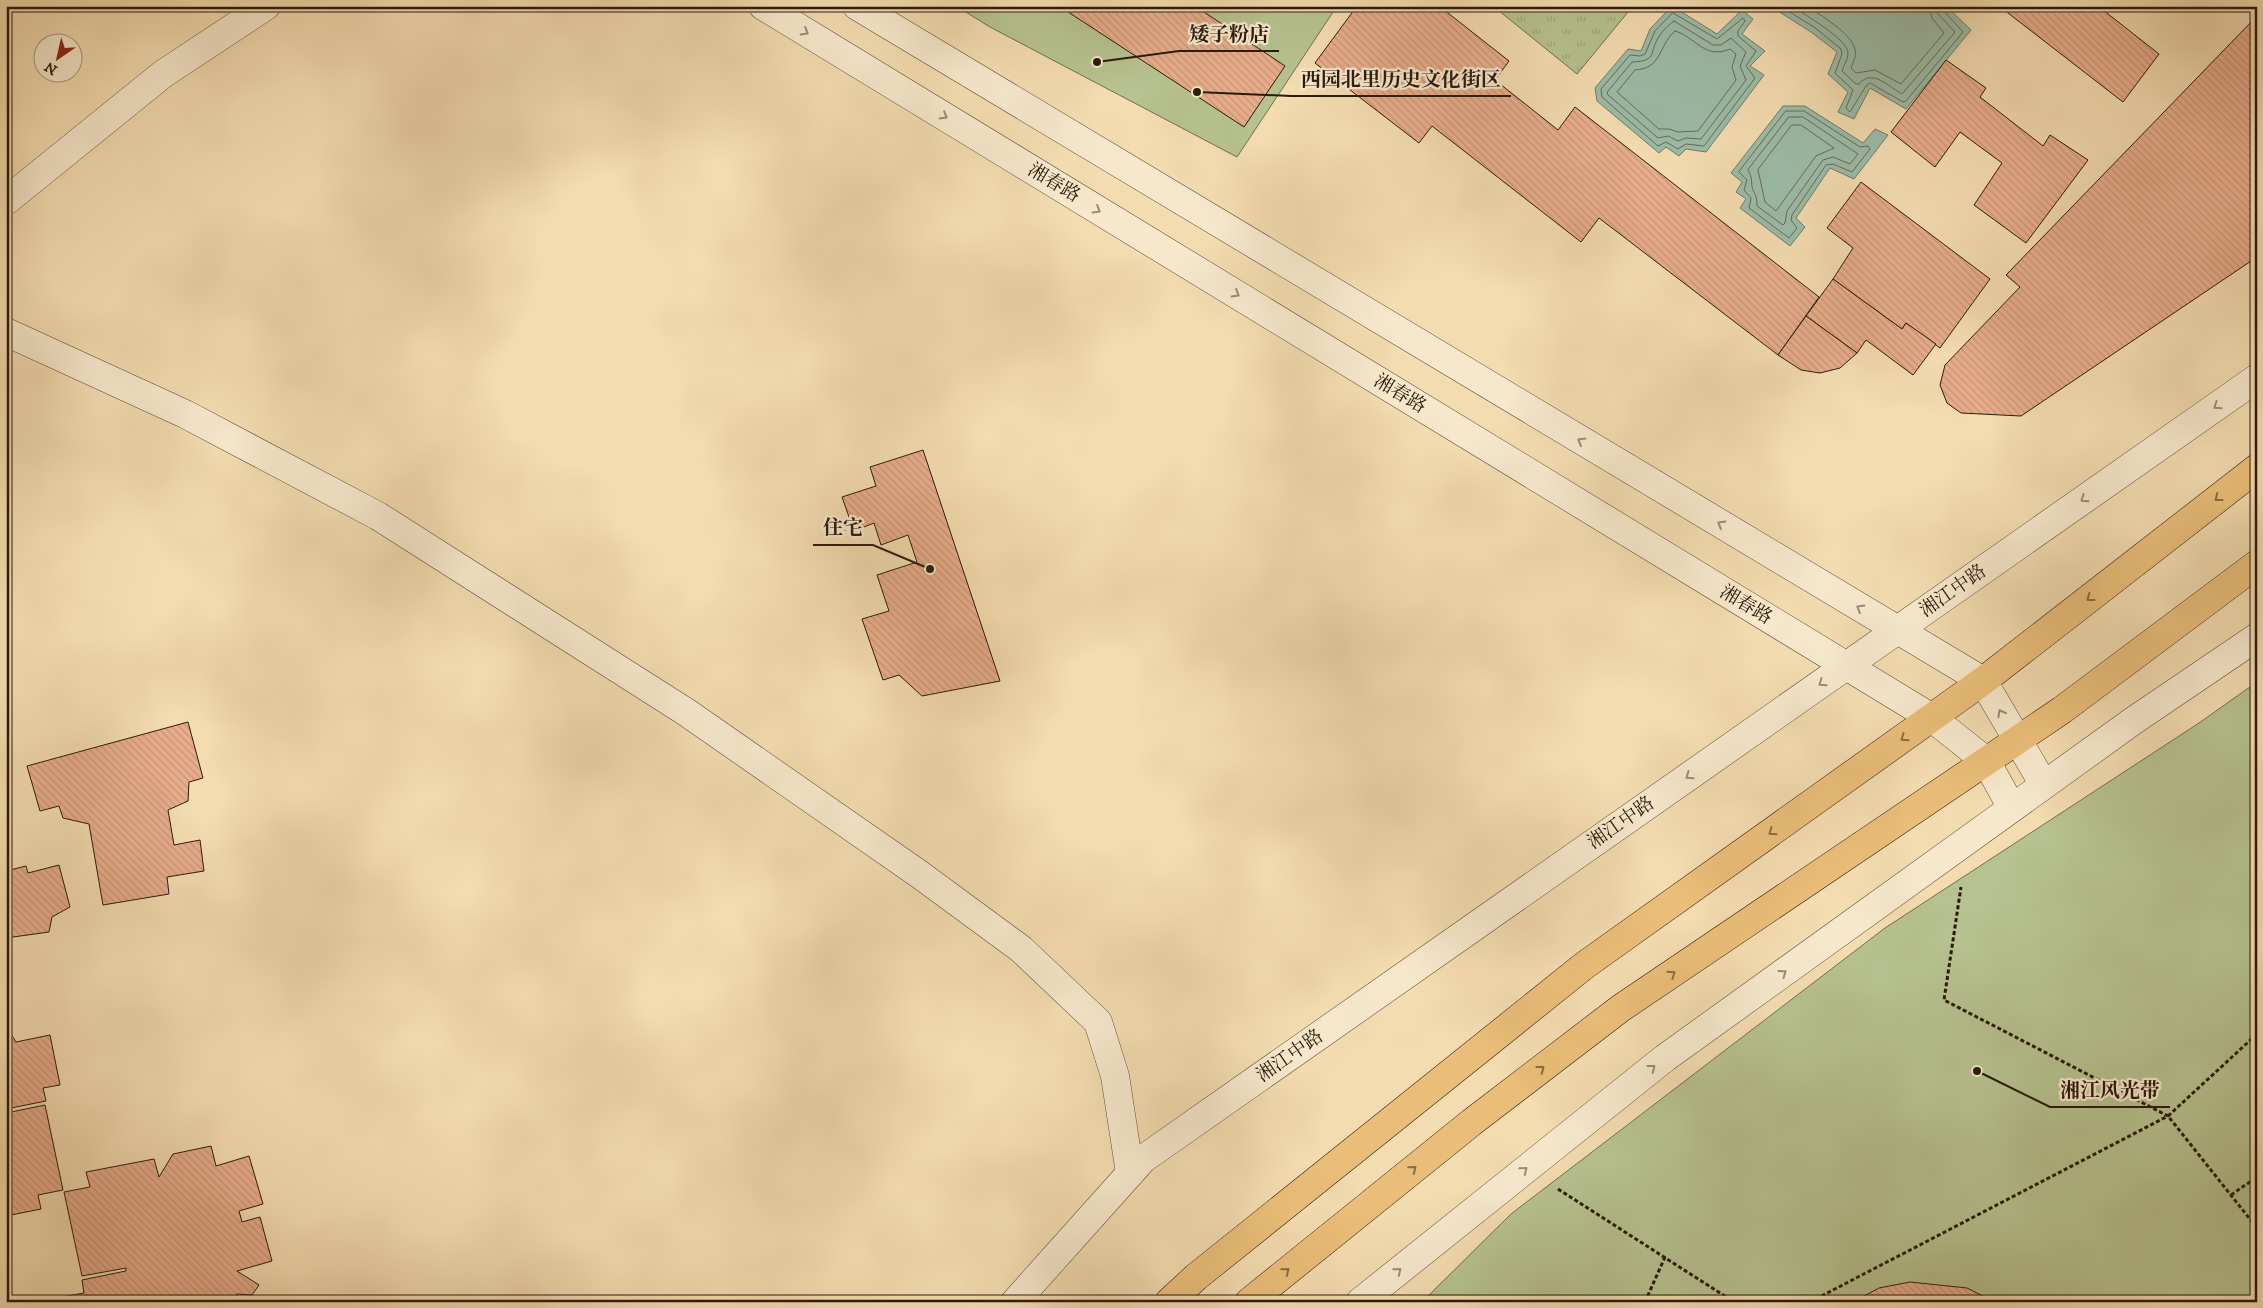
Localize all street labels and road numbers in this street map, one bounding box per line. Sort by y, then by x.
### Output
street label: 湘春路 [1024,158,1084,208]
street label: 湘春路 [1370,369,1430,419]
street label: 湘江中路 [1915,560,1991,622]
street label: 湘春路 [1716,580,1776,630]
street label: 湘江中路 [1583,792,1659,854]
street label: 湘江中路 [1252,1025,1328,1087]

